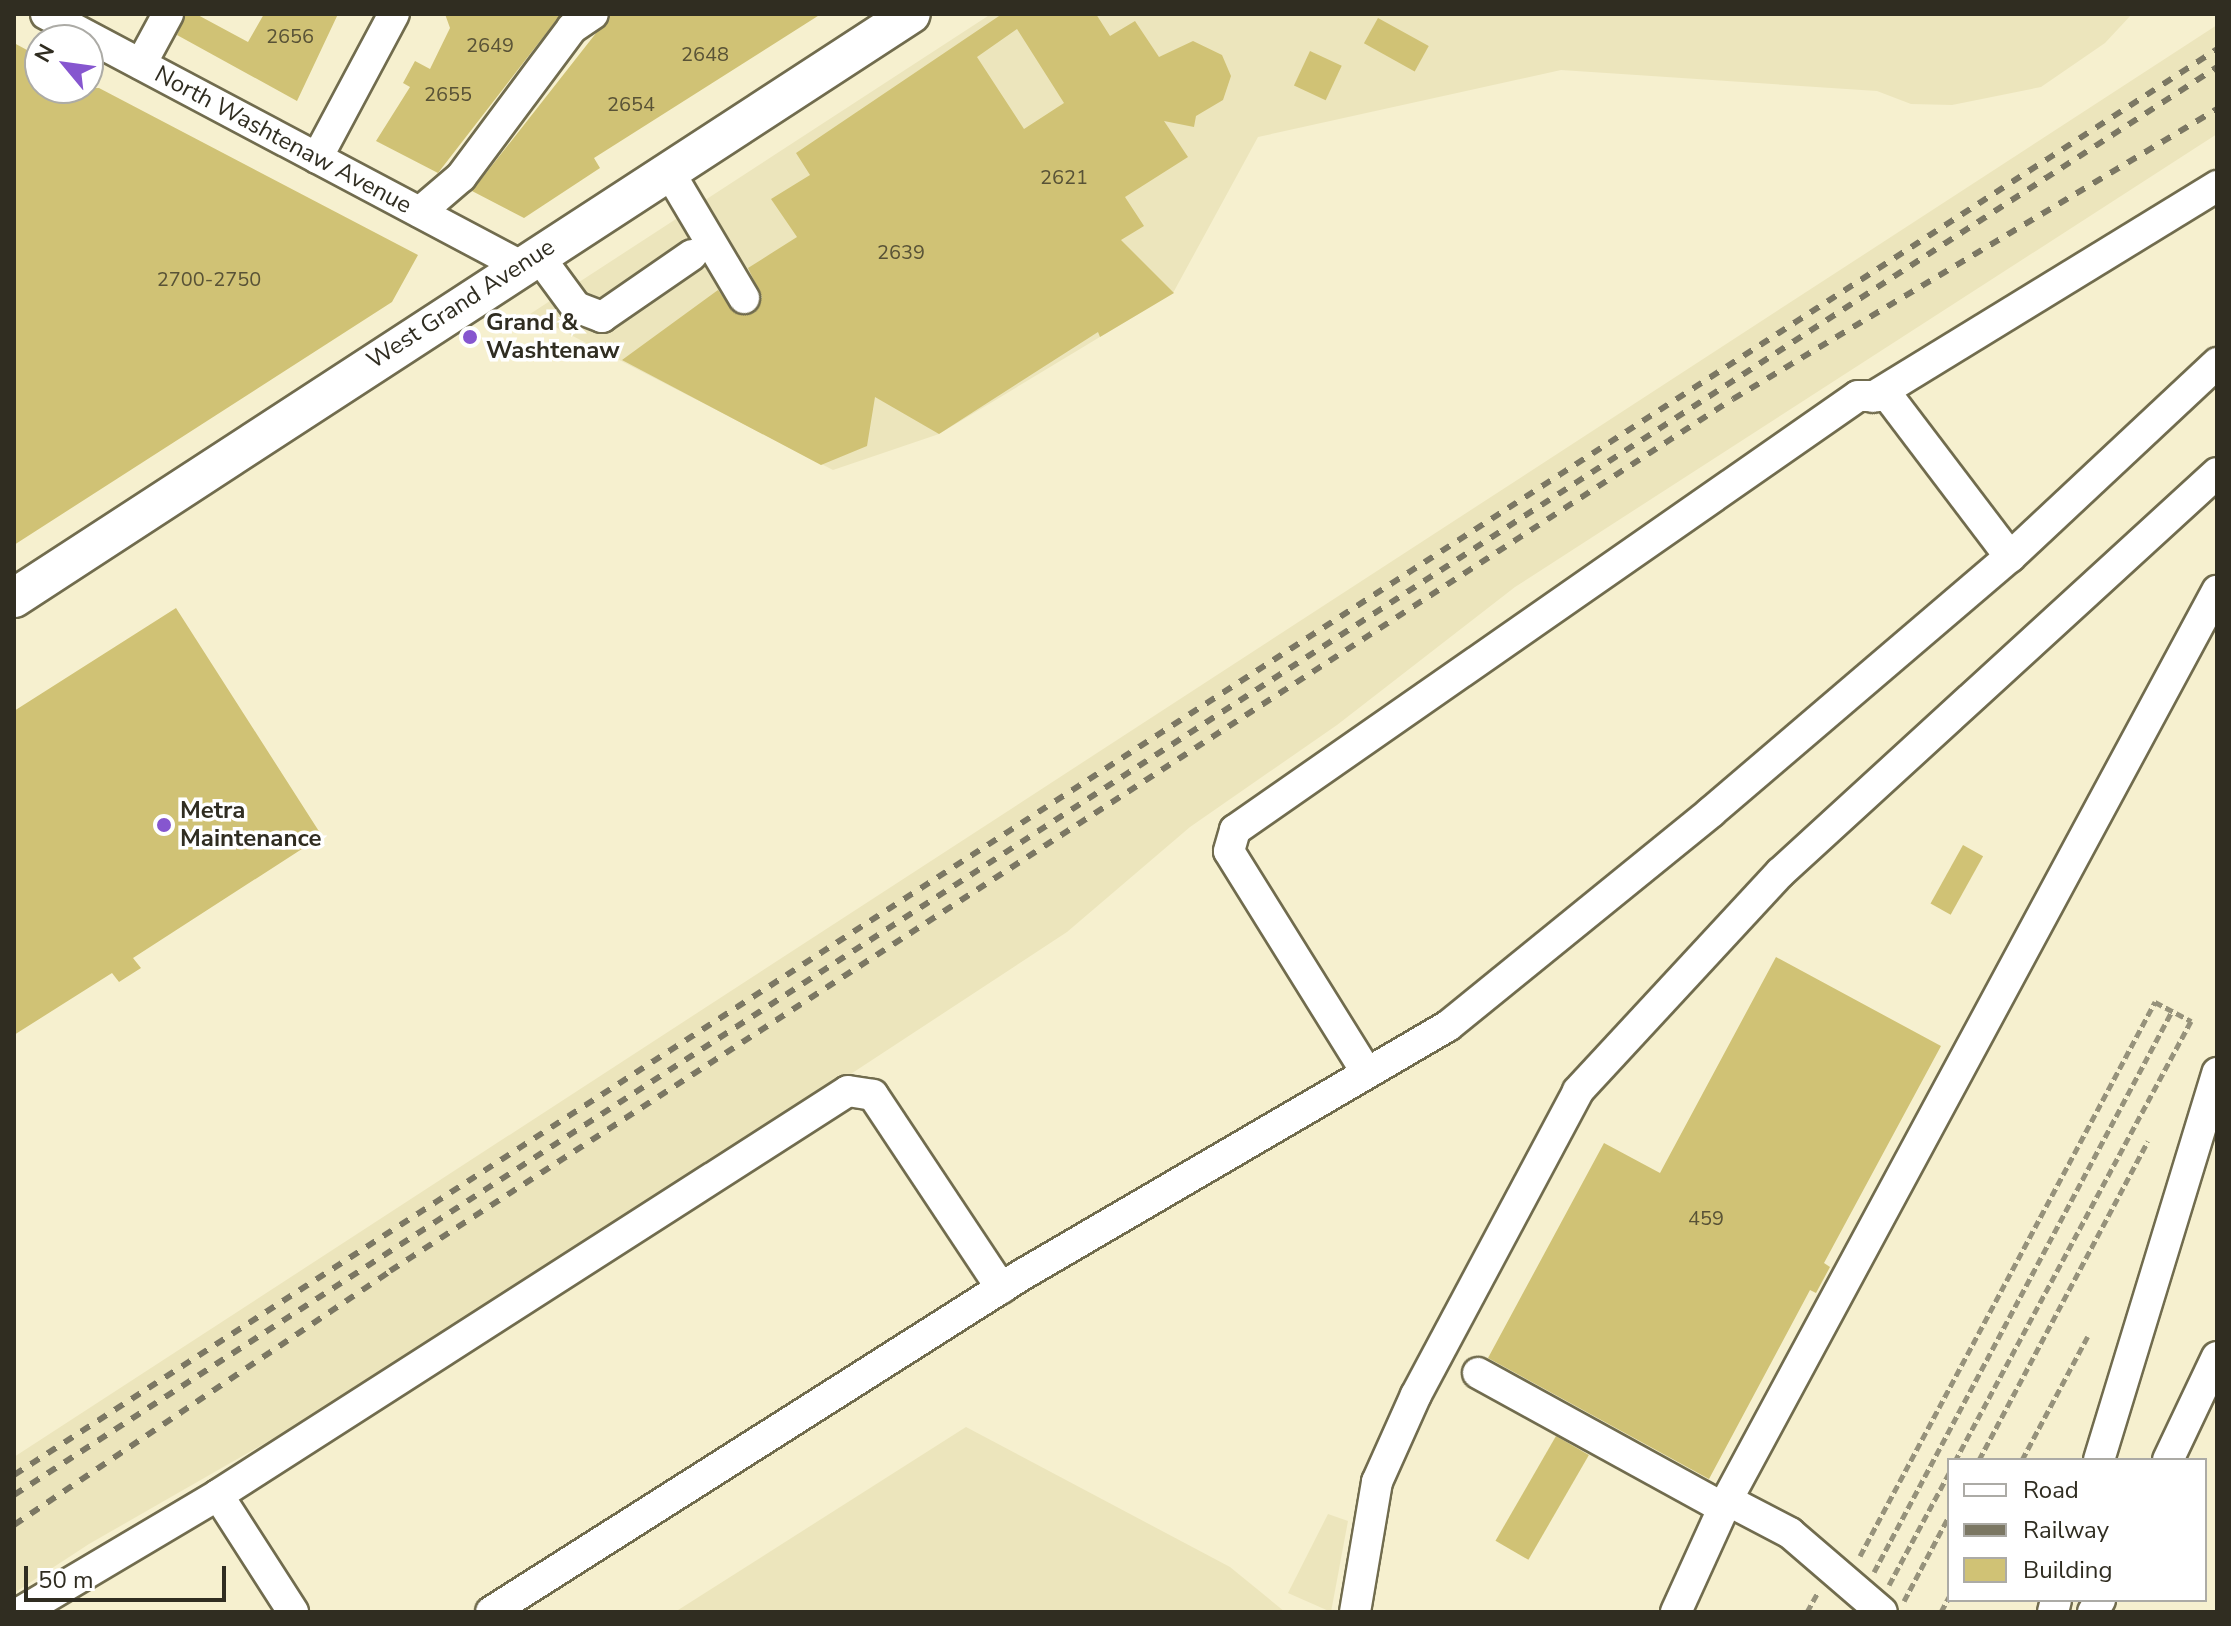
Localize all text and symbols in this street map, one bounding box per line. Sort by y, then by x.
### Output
north arrow [24,24,104,104]
house number: 2656 [266,24,314,48]
house number: 2649 [466,33,514,57]
text: N [28,39,62,68]
house number: 2648 [681,42,729,66]
street label: North Washtenaw Avenue [150,60,416,220]
house number: 2655 [424,82,472,106]
house number: 2654 [607,92,655,116]
house number: 2621 [1040,165,1088,189]
street label: West Grand Avenue [362,233,560,375]
house number: 2639 [877,240,925,264]
house number: 2700-2750 [157,267,261,291]
place label: Grand & Washtenaw [486,309,620,365]
marker: Grand & Washtenaw [461,328,479,346]
place label: Metra Maintenance [180,797,322,853]
marker: Metra Maintenance [155,816,173,834]
house number: 459 [1688,1206,1724,1230]
legend [1947,1458,2207,1602]
text: Road [2023,1474,2079,1506]
text: Railway [2023,1514,2109,1546]
scale bar [28,1550,230,1600]
text: Building [2023,1554,2113,1586]
text: 50 m [38,1564,94,1596]

